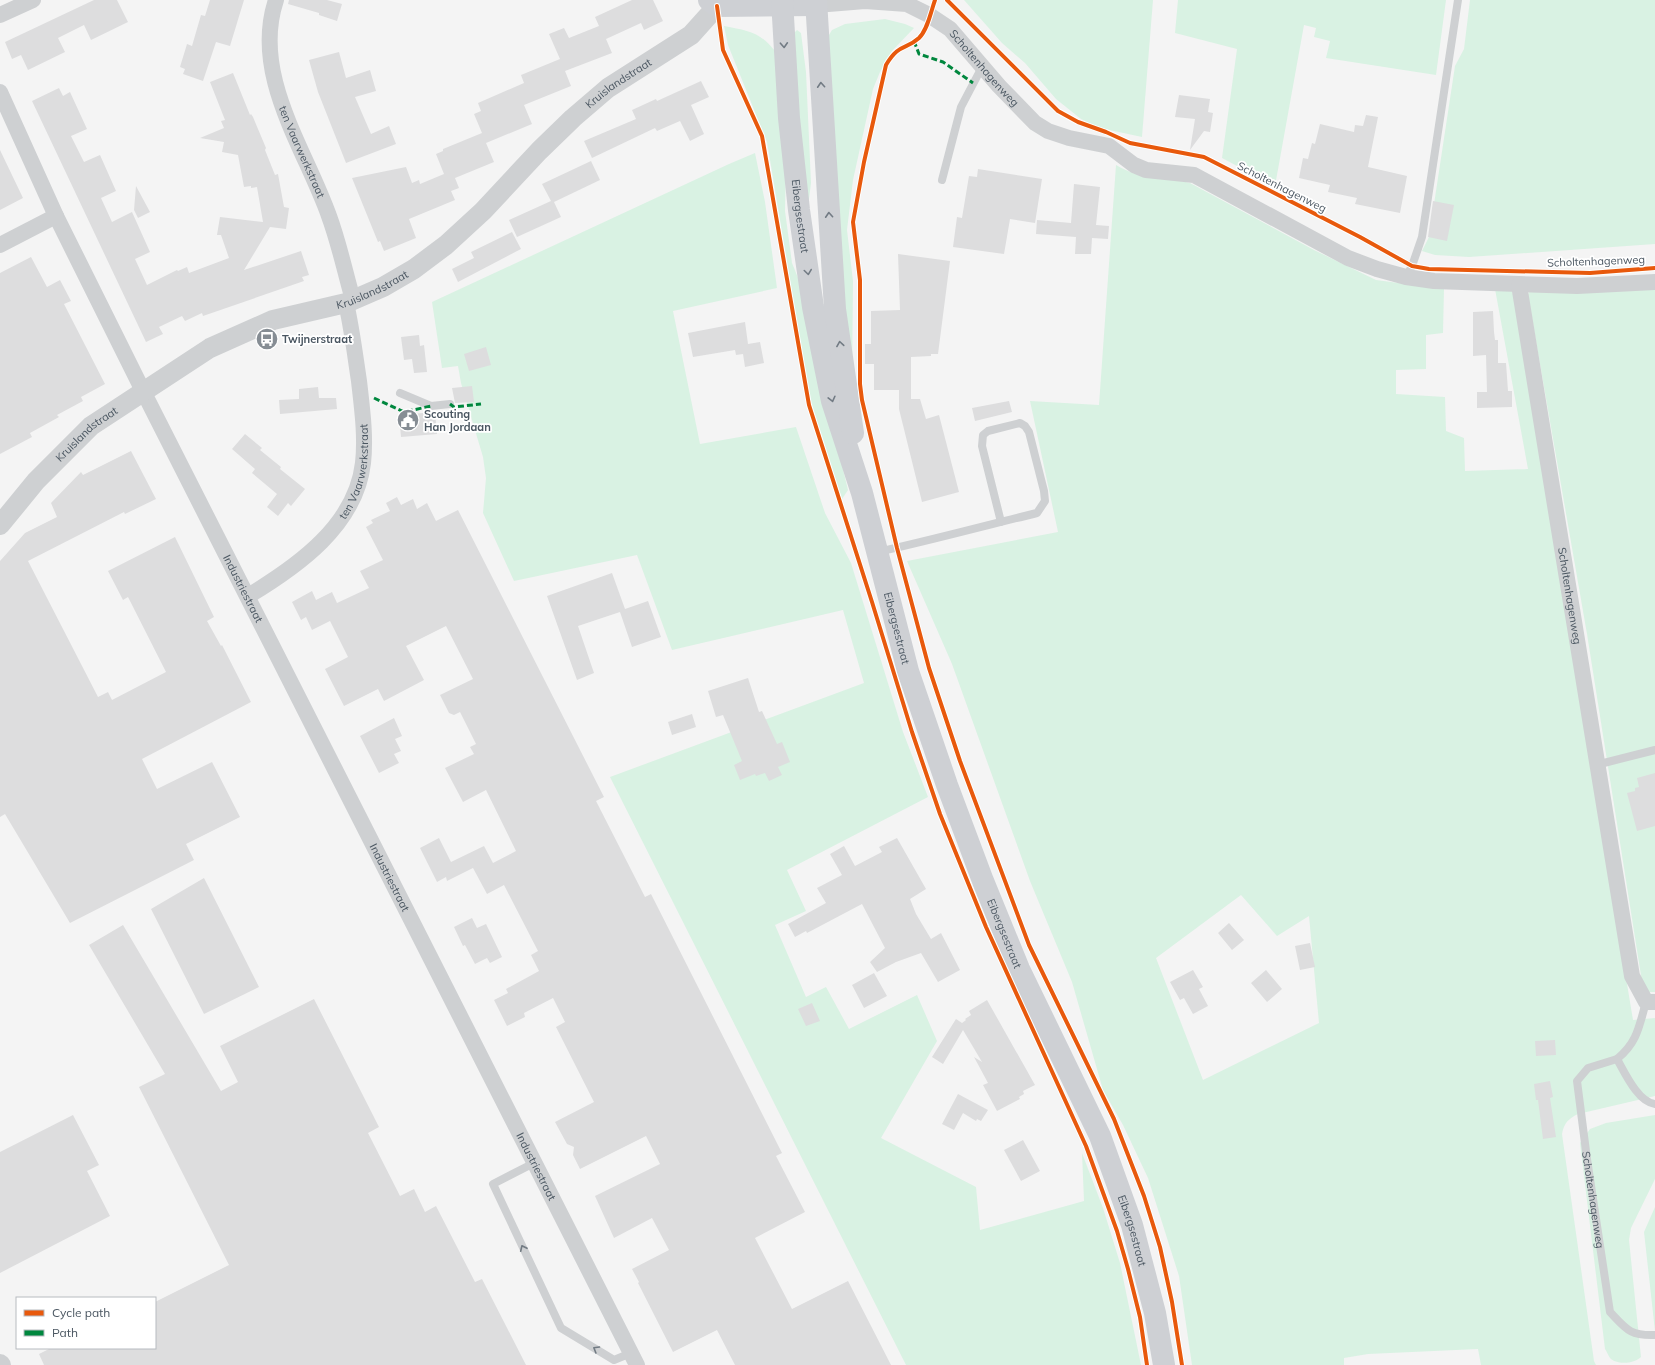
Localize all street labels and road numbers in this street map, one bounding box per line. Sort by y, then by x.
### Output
street label: Scholtenhagenweg [947,27,1022,109]
street label: Kruislandstraat [582,55,654,111]
street label: ten Vaarwerkstraat [276,104,328,200]
street label: Scholtenhagenweg [1235,159,1329,215]
street label: Eibergsestraat [789,179,812,254]
street label: Scholtenhagenweg [1547,252,1645,270]
street label: Kruislandstraat [335,267,411,312]
street label: Kruislandstraat [52,403,120,465]
street label: ten Vaarwerkstraat [336,423,371,522]
street label: Scholtenhagenweg [1555,546,1585,645]
street label: Industriestraat [220,552,266,625]
street label: Eibergsestraat [881,591,913,666]
street label: Industriestraat [367,841,413,914]
street label: Eibergsestraat [984,897,1025,971]
street label: Industriestraat [513,1130,559,1203]
street label: Scholtenhagenweg [1579,1150,1607,1249]
street label: Eibergsestraat [1115,1193,1150,1268]

